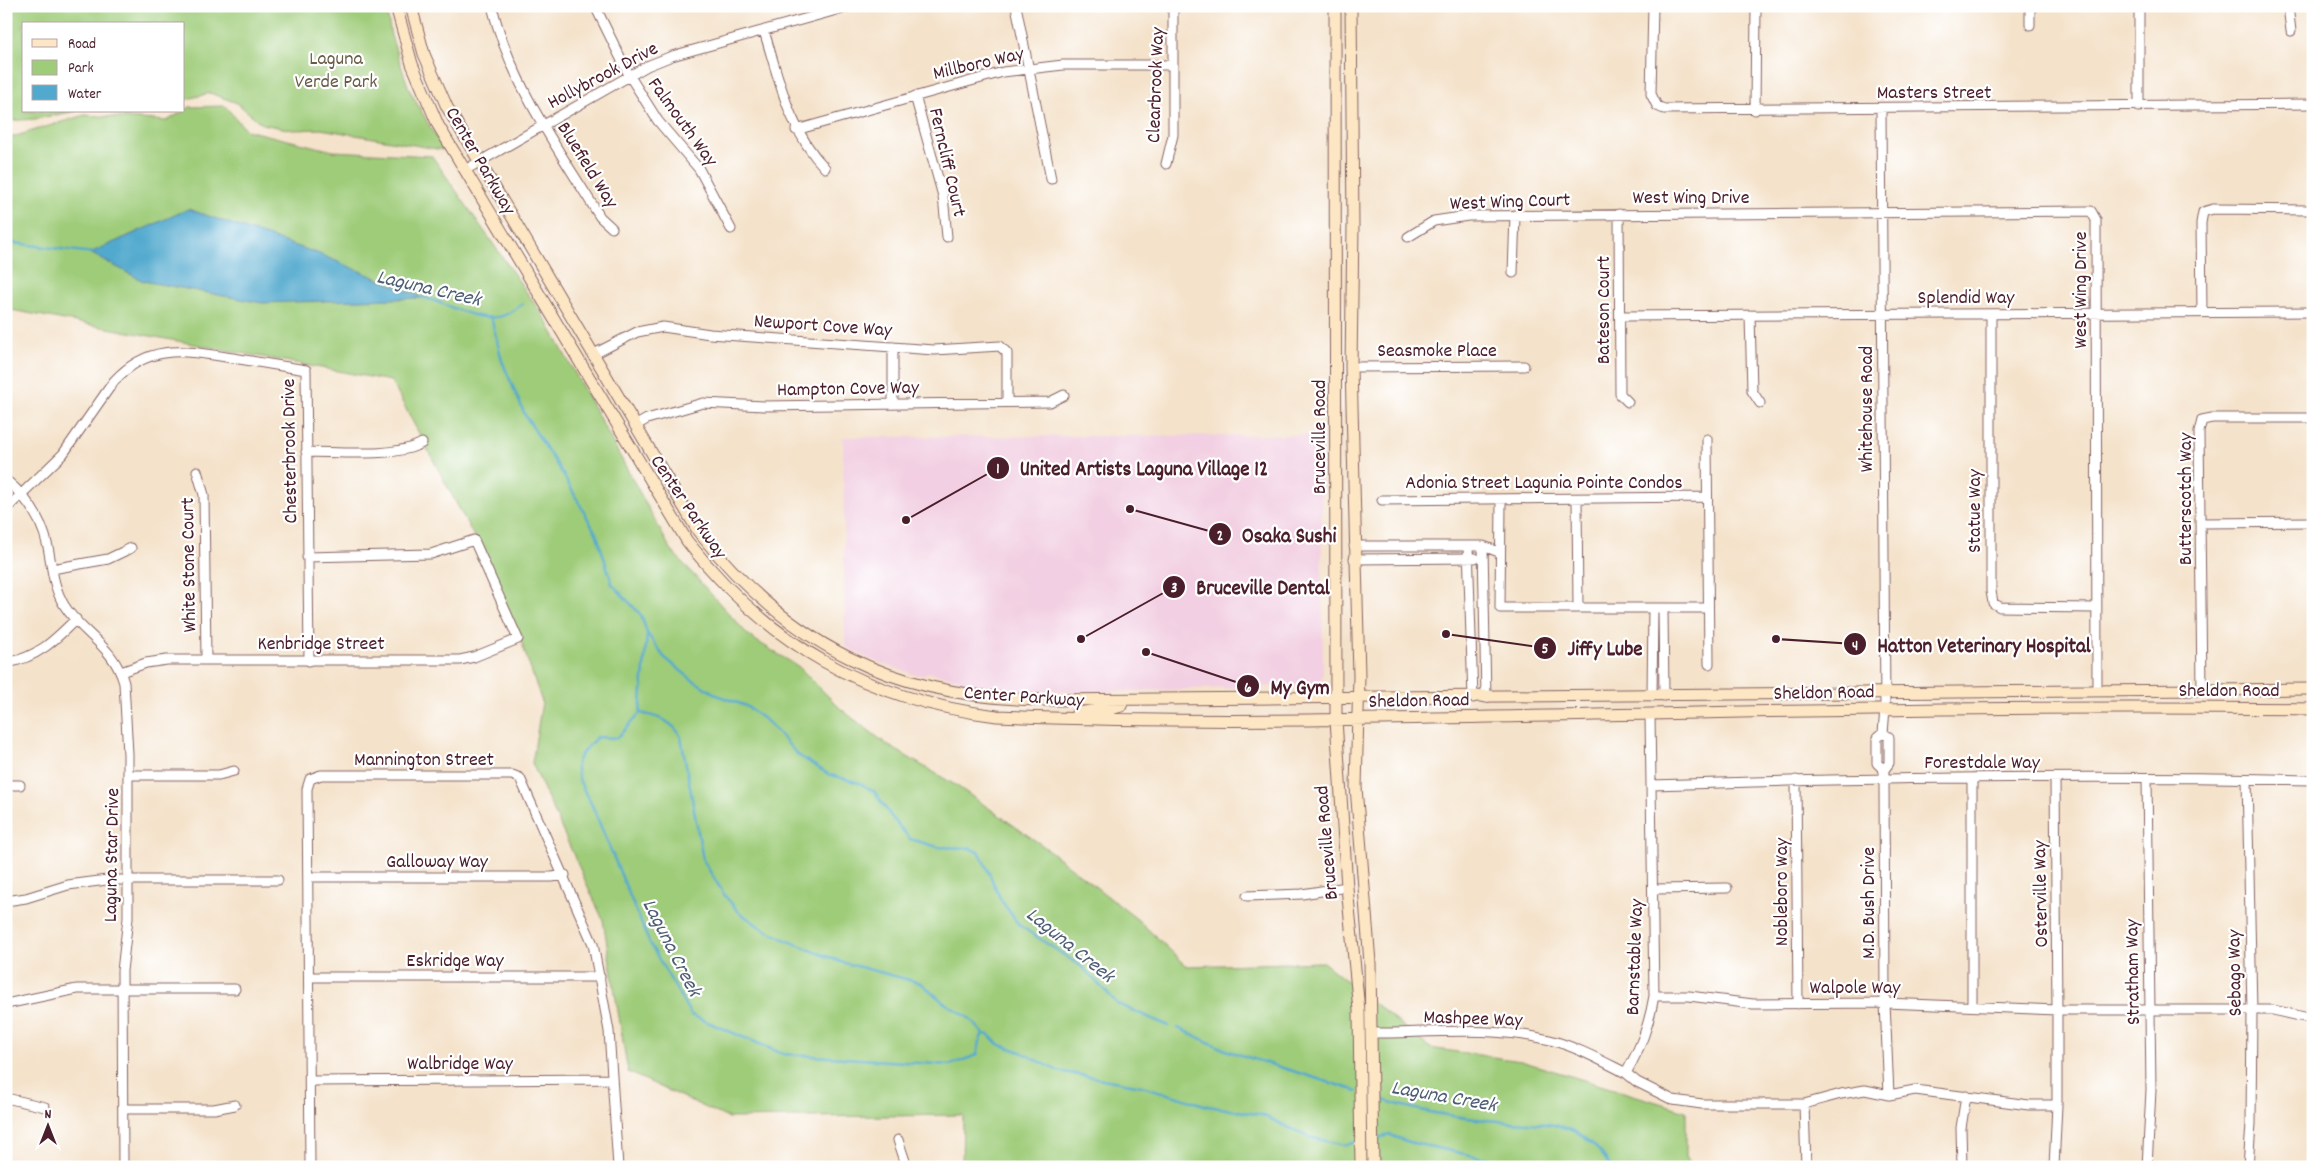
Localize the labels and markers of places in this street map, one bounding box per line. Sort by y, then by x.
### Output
callout: United Artists Laguna Village 12 [985,450,1278,486]
callout: Osaka Sushi [1207,516,1347,552]
callout: Bruceville Dental [1161,569,1340,605]
callout: Hatton Veterinary Hospital [1842,626,2101,662]
callout: Jiffy Lube [1533,630,1653,666]
callout: My Gym [1236,668,1340,704]

